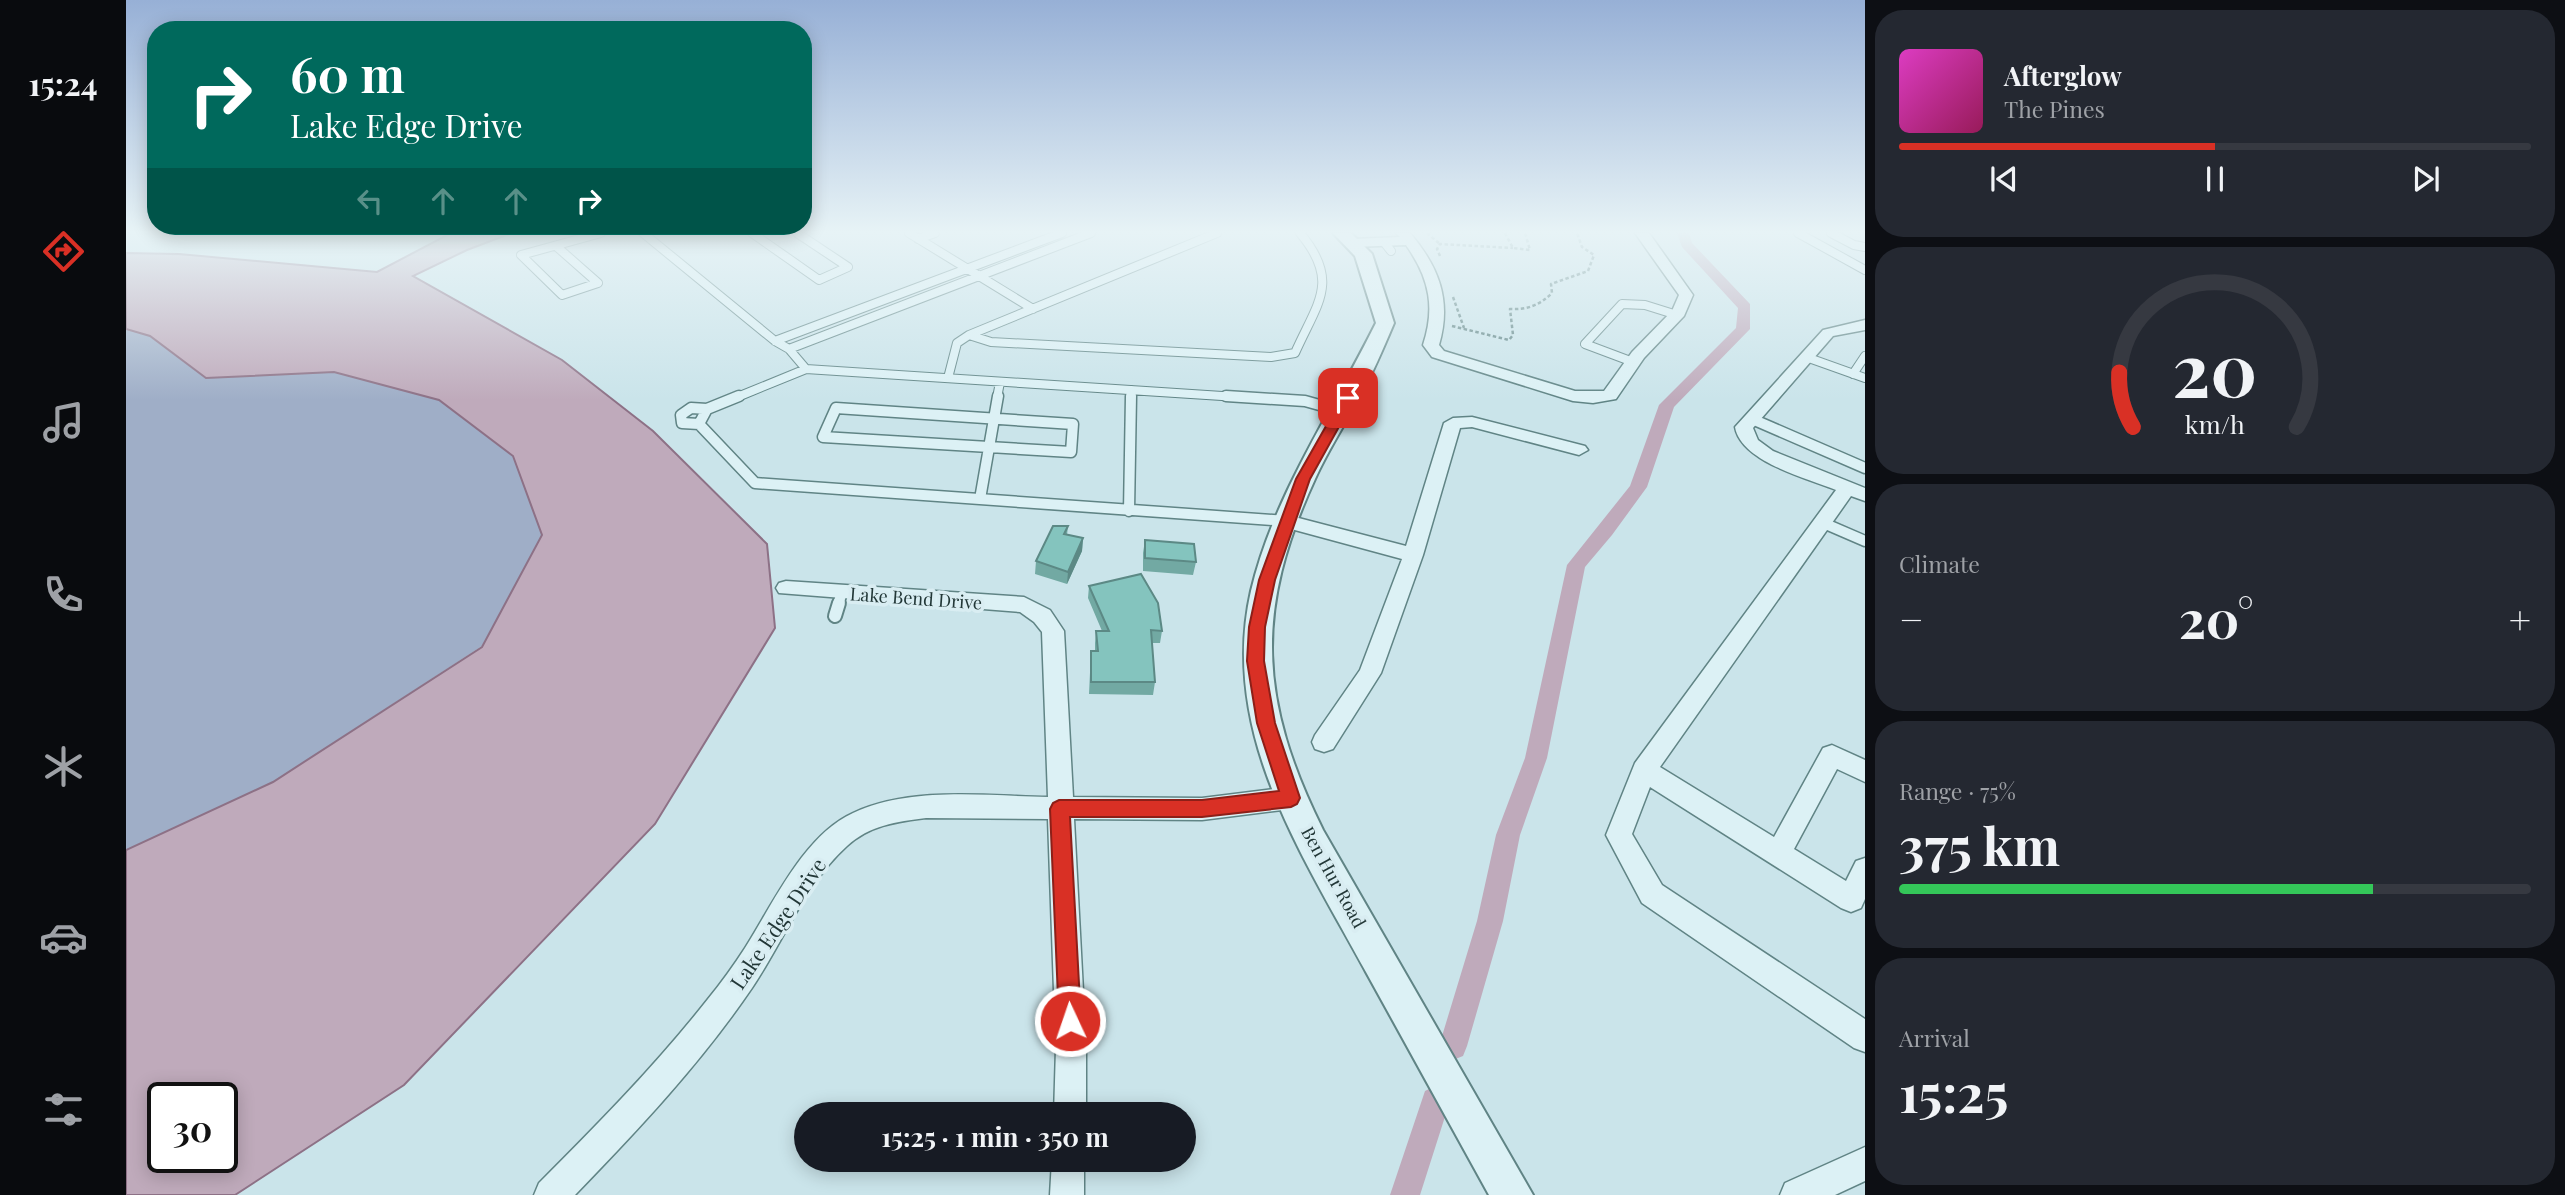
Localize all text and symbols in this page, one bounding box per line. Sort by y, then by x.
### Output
text: 60 m [290,40,405,105]
icon: right [175,49,266,140]
text: Afterglow [2004,58,2122,93]
text: 15:24 [28,61,98,104]
text: The Pines [2004,93,2105,124]
text: Lake Edge Drive [290,103,523,146]
icon: previous [1985,160,2023,198]
icon: pause [2196,160,2234,198]
icon: next [2407,160,2445,198]
icon: left [351,182,389,220]
icon: ahead [424,182,462,220]
icon: ahead [497,182,535,220]
icon: right [570,182,608,220]
icon: directions [39,227,88,276]
text: 20 [2172,318,2258,415]
pin [1318,368,1378,428]
icon: arrive [1329,379,1367,417]
icon: music [39,398,88,447]
text: km/h [2185,406,2245,439]
text: Climate [1899,548,1980,579]
icon: phone [39,570,88,619]
street label: Lake Bend Drive [849,581,983,615]
text: 20° [2179,583,2254,652]
text: − [1899,593,1924,644]
text: + [2509,593,2531,644]
icon: climate [39,742,88,791]
text: Range · 75% [1899,775,2016,806]
text: 375 km [1899,810,2060,879]
street label: Ben Hur Road [1296,822,1372,932]
street label: Lake Edge Drive [723,852,831,994]
icon: car [39,913,88,962]
position arrow [1033,984,1107,1058]
text: Arrival [1899,1022,1970,1053]
text: 15:25 [1899,1057,2008,1126]
speed limit sign: 30 [147,1082,238,1173]
icon: filters [39,1085,88,1134]
text: 15:25 · 1 min · 350 m [881,1119,1109,1154]

